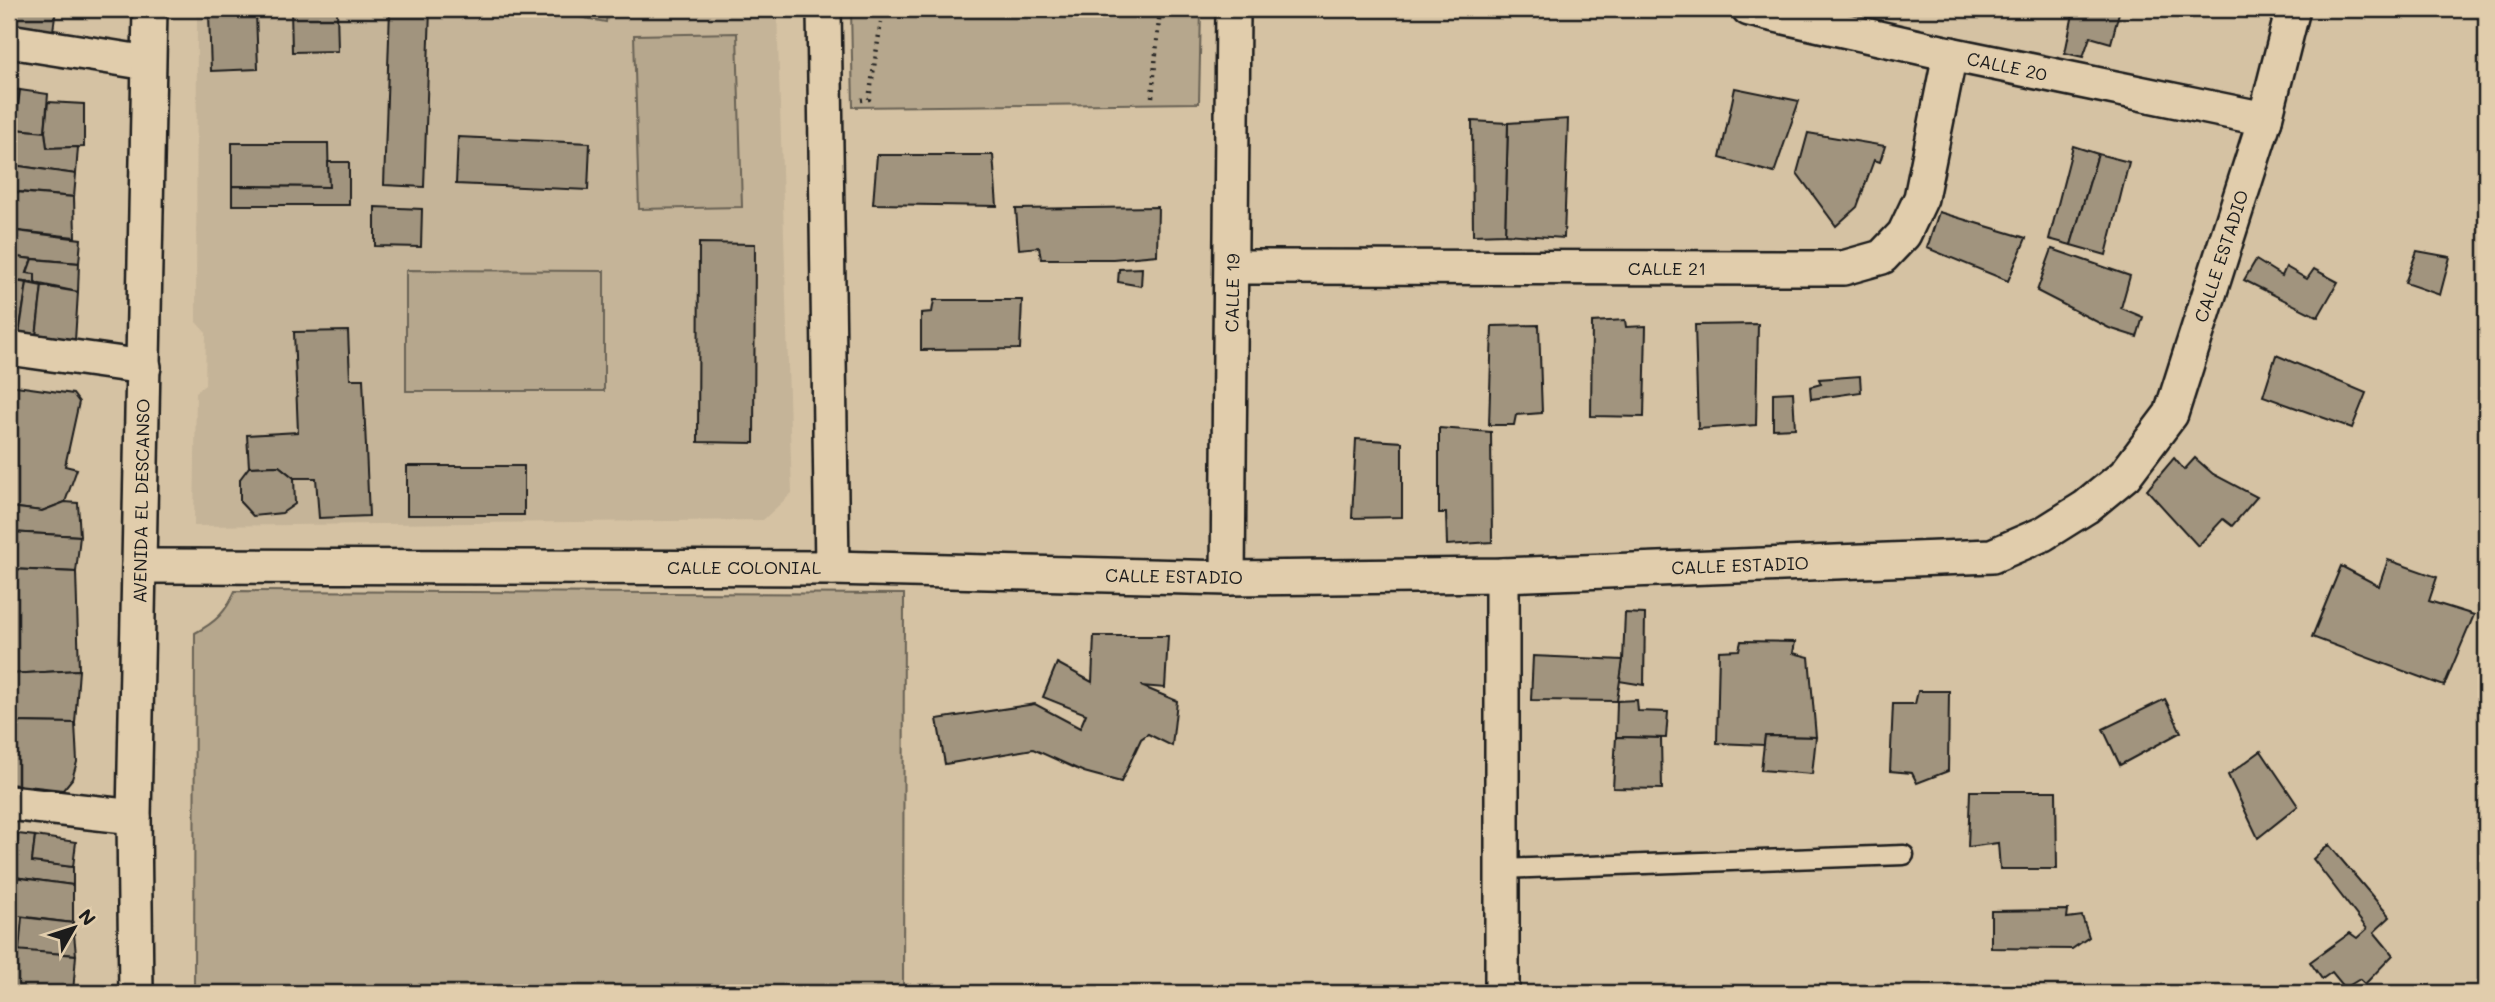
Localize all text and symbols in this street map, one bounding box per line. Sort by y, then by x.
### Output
street label: CALLE 20 [1965,46,2049,86]
street label: CALLE ESTADIO [2188,187,2254,325]
street label: CALLE 19 [1219,253,1245,333]
street label: CALLE 21 [1628,256,1706,280]
street label: AVENIDA EL DESCANSO [127,398,155,604]
street label: CALLE ESTADIO [1671,551,1809,579]
street label: CALLE COLONIAL [667,555,822,579]
street label: CALLE ESTADIO [1105,563,1243,589]
north arrow [38,894,108,964]
text: N [73,904,102,930]

